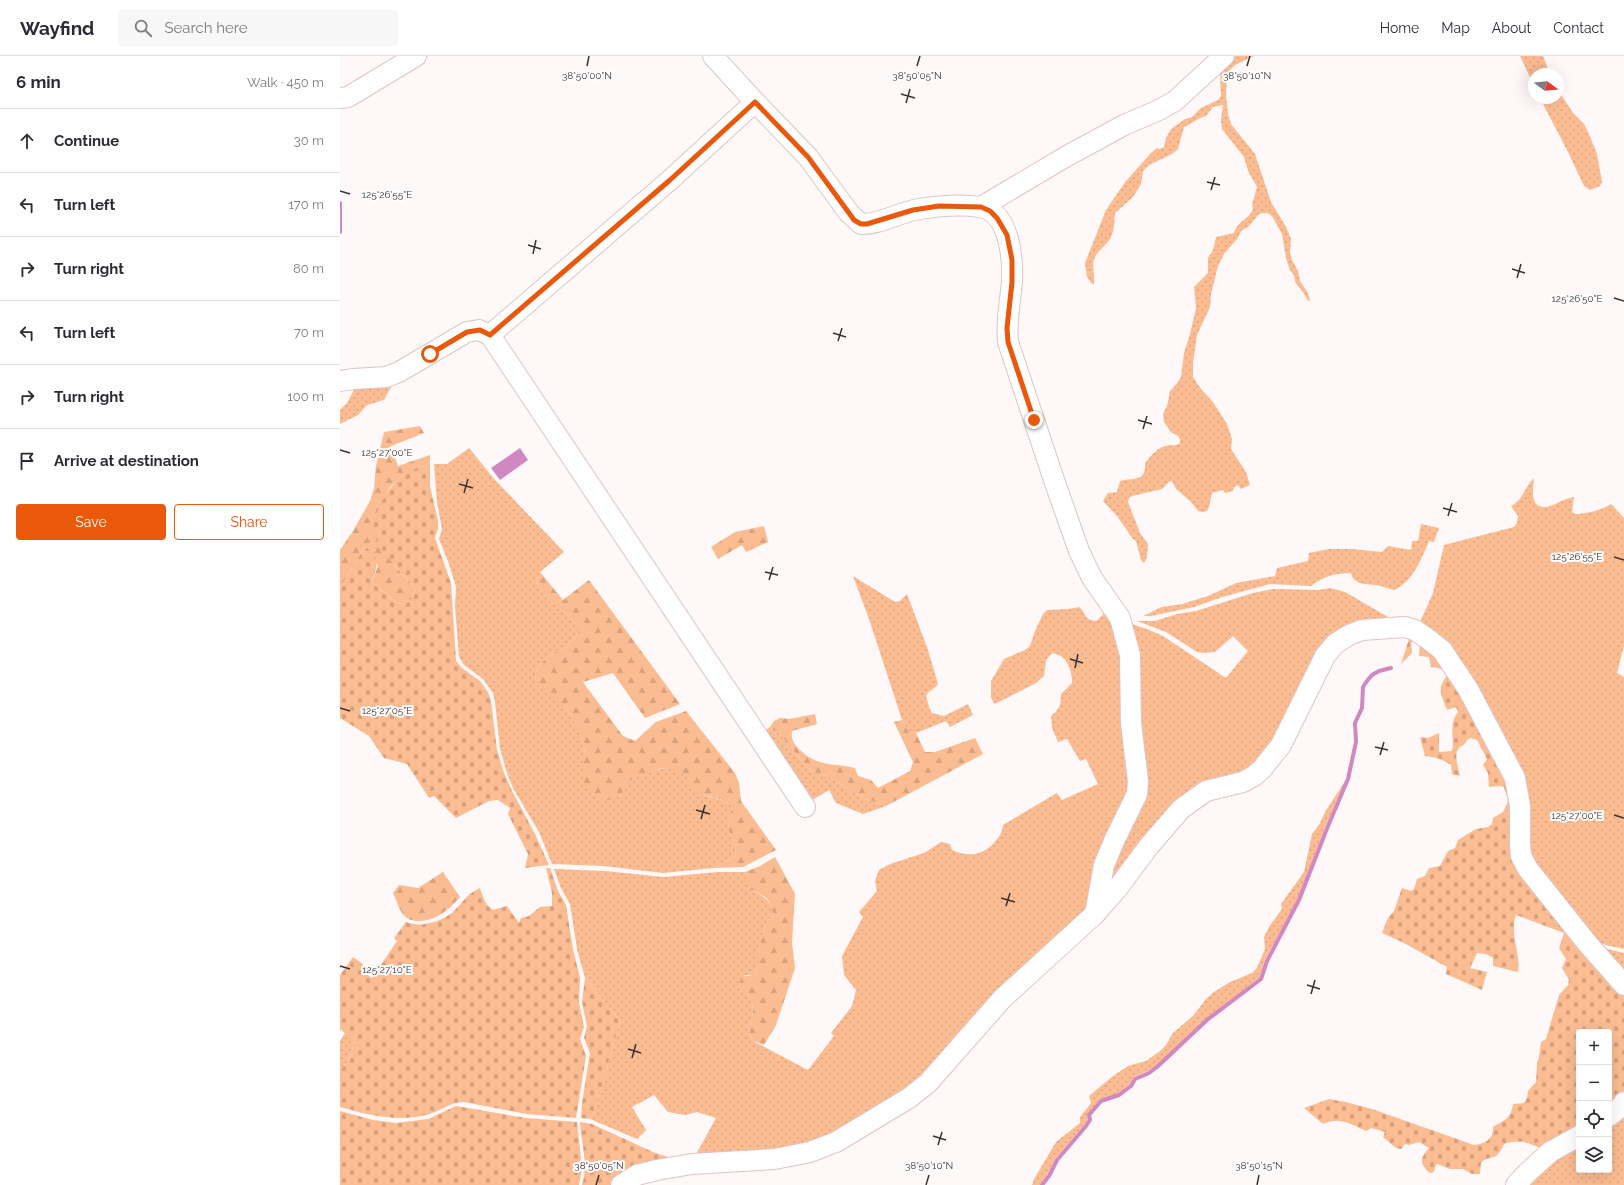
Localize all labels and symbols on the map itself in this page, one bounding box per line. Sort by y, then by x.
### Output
north arrow [1528,68,1564,104]
text: 38°50'00"N [562,70,612,81]
text: 38°50'05"N [892,70,942,81]
text: 38°50'10"N [1223,70,1271,81]
text: 125°26'55"E [362,189,412,200]
text: 125°26'50"E [1551,293,1603,304]
route start [421,345,439,363]
route end [1025,411,1043,429]
text: 125°27'00"E [361,447,413,458]
text: 125°26'55"E [1552,551,1602,562]
text: 125°27'05"E [362,705,412,716]
text: 125°27'00"E [1551,810,1603,821]
text: 125°27'10"E [362,964,412,975]
text: 38°50'05"N [574,1160,624,1171]
text: 38°50'10"N [905,1160,953,1171]
text: 38°50'15"N [1235,1160,1283,1171]

